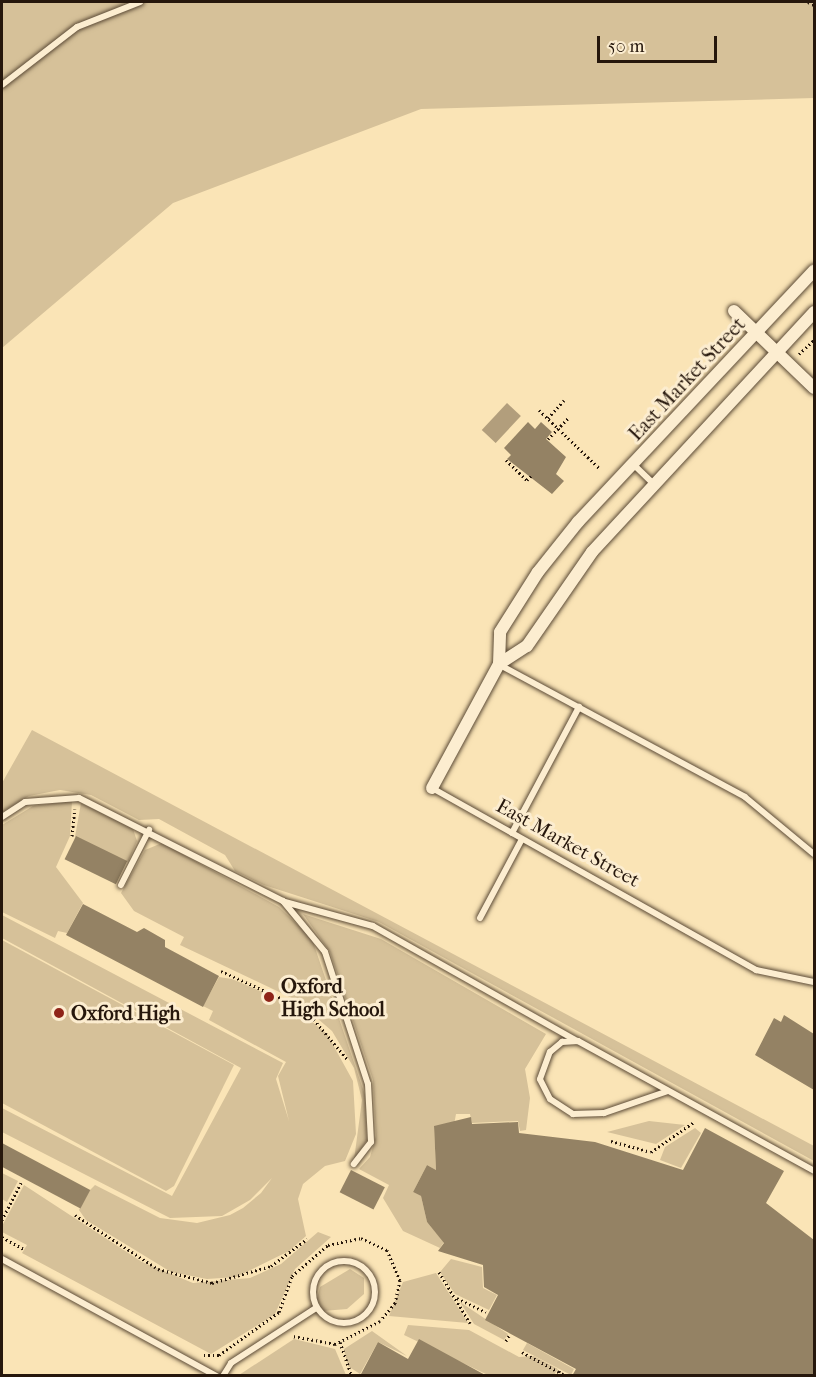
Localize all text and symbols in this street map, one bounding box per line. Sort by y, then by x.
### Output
scale bar [600,24,720,62]
text: 50 m [608,36,644,57]
street label: East Market Street [624,312,750,446]
street label: East Market Street [492,794,644,892]
place label: Oxford High School [281,974,385,1021]
marker: Oxford High School [262,990,276,1004]
place label: Oxford High [71,1001,181,1025]
marker: Oxford High [52,1006,66,1020]

